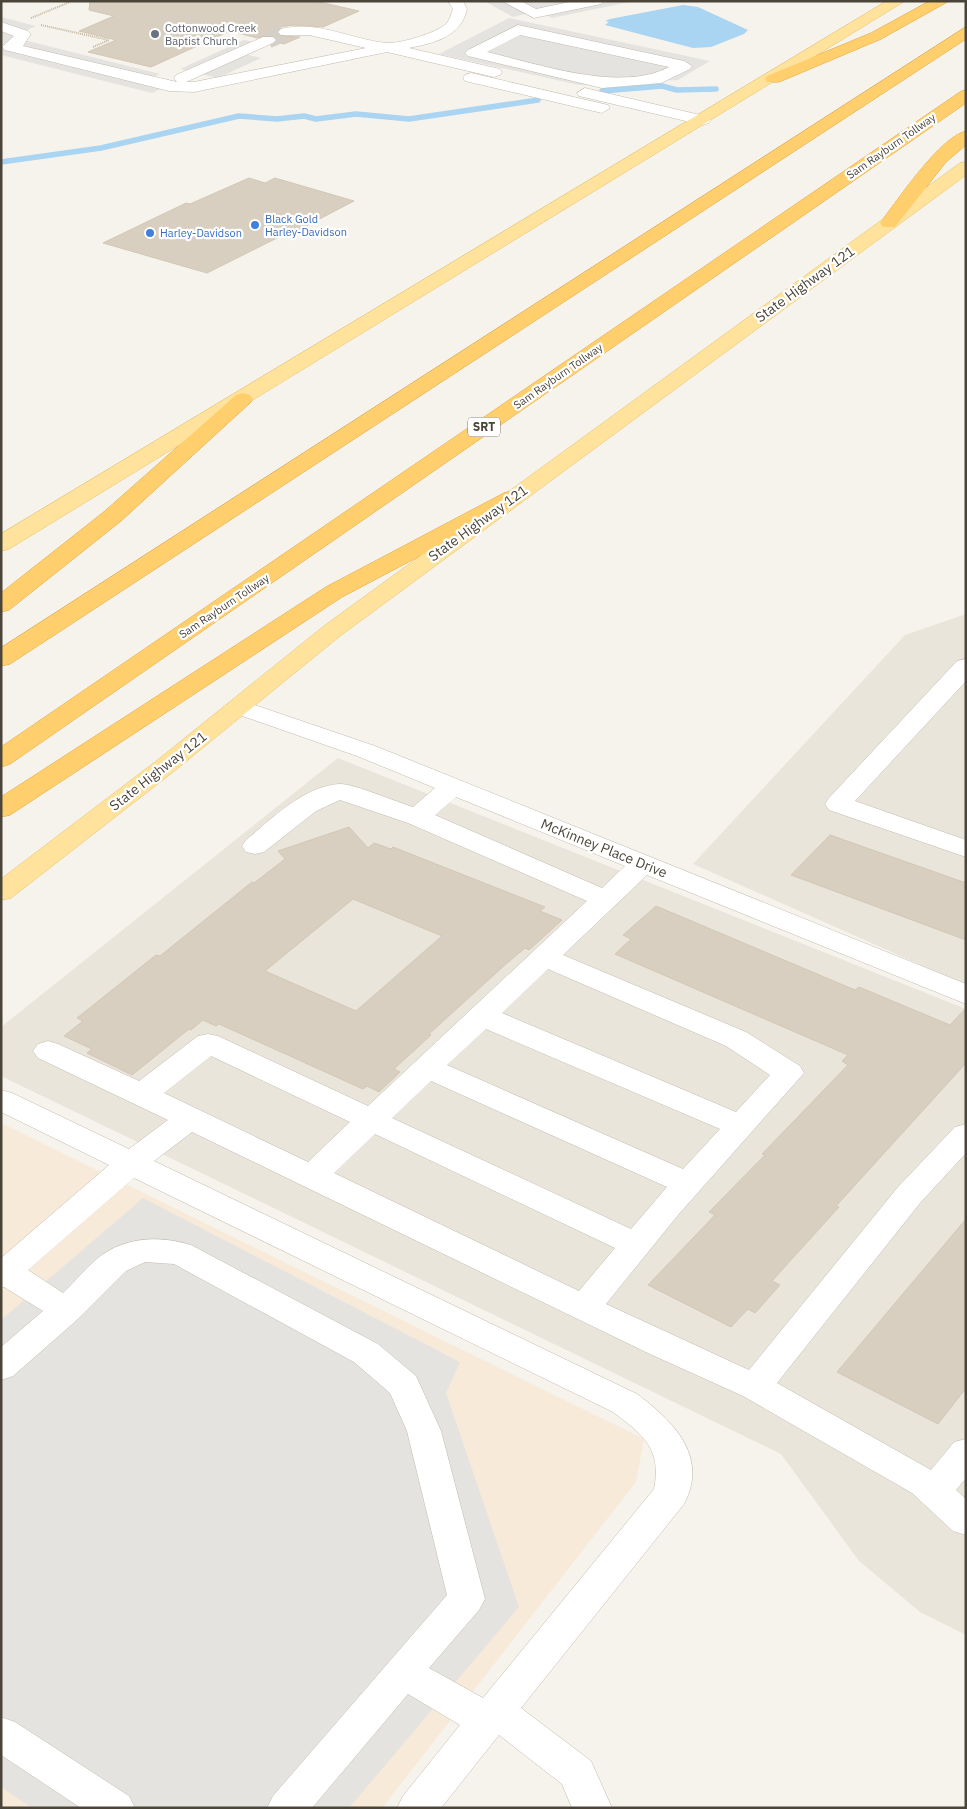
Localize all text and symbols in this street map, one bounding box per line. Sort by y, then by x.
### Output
place label: Cottonwood Creek Baptist Church [165,21,257,48]
marker: Cottonwood Creek Baptist Church [149,28,161,40]
street label: Sam Rayburn Tollway [844,110,939,182]
place label: Black Gold Harley-Davidson [265,212,347,239]
marker: Black Gold Harley-Davidson [249,219,261,231]
place label: Harley-Davidson [160,226,242,240]
marker: Harley-Davidson [144,227,156,239]
street label: State Highway 121 [752,242,858,326]
street label: Sam Rayburn Tollway [511,340,606,412]
road number: SRT [468,418,500,437]
street label: State Highway 121 [425,481,531,565]
street label: Sam Rayburn Tollway [176,570,272,641]
street label: State Highway 121 [106,727,210,815]
street label: McKinney Place Drive [538,814,670,882]

